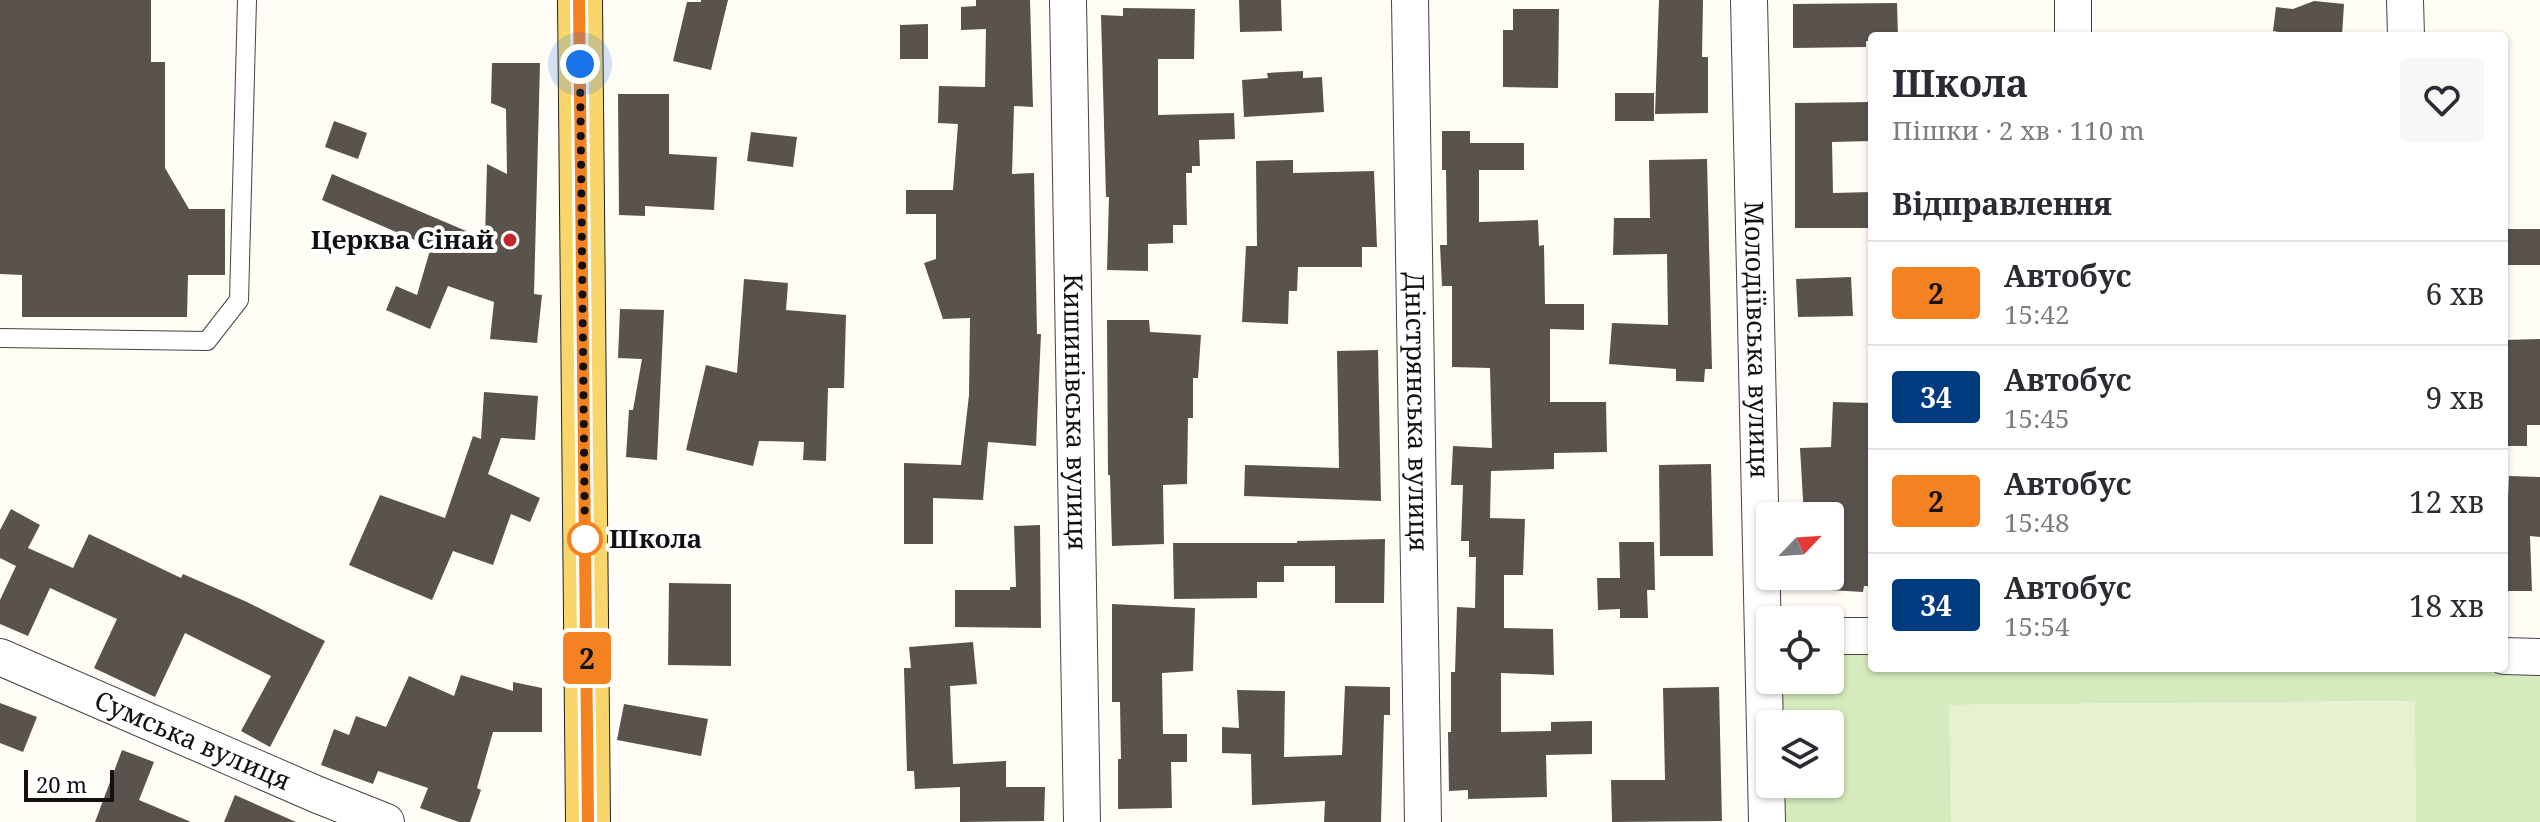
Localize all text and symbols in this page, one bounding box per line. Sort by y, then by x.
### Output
your location [560,44,600,84]
text: Школа [1892,56,2028,108]
button: heart [2400,58,2484,142]
text: Пішки · 2 хв · 110 m [1892,112,2145,148]
text: Відправлення [1892,183,2112,224]
street label: Молодіївська вулиця [1736,201,1778,479]
place label: Церква Сінай [311,221,494,257]
marker: Церква Сінай [501,231,519,249]
text: Автобус [2004,255,2131,296]
street label: Дністрянська вулиця [1397,272,1438,552]
street label: Кишинівська вулиця [1056,273,1096,551]
text: 6 хв [2426,273,2484,314]
text: 2 [1928,274,1944,312]
text: 15:42 [2004,296,2070,332]
text: Автобус [2004,359,2131,400]
text: 9 хв [2426,377,2484,418]
text: 34 [1920,378,1952,416]
text: 15:45 [2004,400,2070,436]
text: Автобус [2004,463,2131,504]
text: 12 хв [2409,481,2484,522]
text: 2 [1928,482,1944,520]
north arrow [1756,502,1844,590]
map controls [1756,502,1844,798]
text: 15:48 [2004,504,2070,540]
place label: Школа [609,520,702,556]
marker: Школа [568,522,602,556]
text: Автобус [2004,567,2131,608]
text: 18 хв [2409,585,2484,626]
text: 34 [1920,586,1952,624]
button: locate [1756,606,1844,694]
text: 15:54 [2004,608,2070,644]
line badge: 2 [561,632,613,684]
text: 2 [579,639,595,677]
street label: Сумська вулиця [89,681,297,798]
button: layers [1756,710,1844,798]
scale bar [24,766,114,802]
text: 20 m [36,769,87,799]

